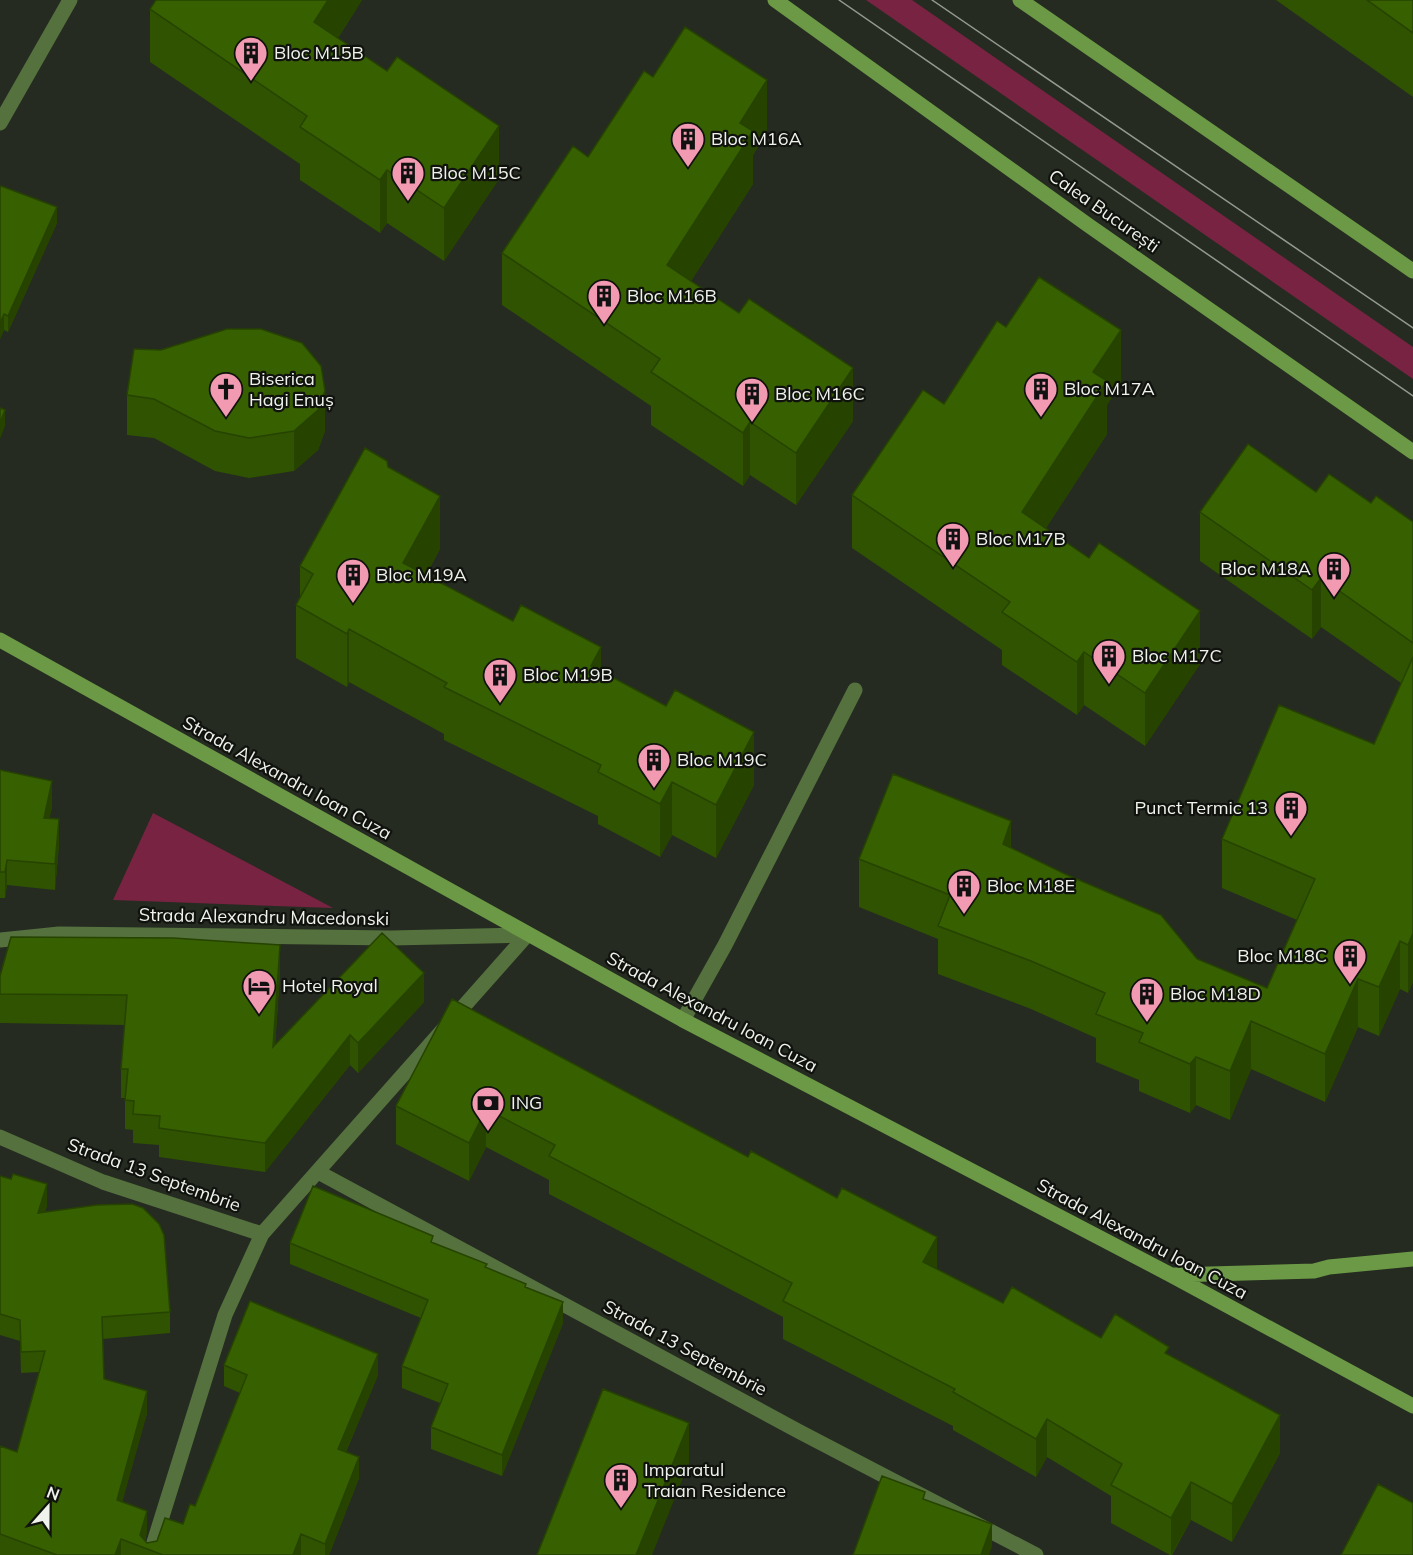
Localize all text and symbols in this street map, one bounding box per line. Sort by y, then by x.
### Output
building icon: Bloc M15B [233,35,269,82]
place label: Bloc M15B [274,41,364,64]
building icon: Bloc M16A [670,121,706,168]
place label: Bloc M16A [711,127,802,150]
building icon: Bloc M15C [390,155,426,202]
place label: Bloc M15C [431,161,521,184]
street label: Calea București [1044,164,1164,257]
building icon: Bloc M16B [586,278,622,325]
place label: Bloc M16B [627,284,717,307]
place label: Biserica Hagi Enuș [249,367,334,411]
church icon: Biserica Hagi Enuș [208,371,244,418]
building icon: Bloc M17A [1023,371,1059,418]
building icon: Bloc M16C [734,376,770,423]
place label: Bloc M17A [1064,377,1155,400]
place label: Bloc M16C [775,382,865,405]
building icon: Bloc M17B [935,521,971,568]
place label: Bloc M17B [976,527,1066,550]
building icon: Bloc M18A [1316,551,1352,598]
building icon: Bloc M19A [335,557,371,604]
place label: Bloc M18A [1220,557,1311,580]
place label: Bloc M19A [376,563,467,586]
building icon: Bloc M17C [1091,638,1127,685]
place label: Bloc M17C [1132,644,1222,667]
building icon: Bloc M19B [482,657,518,704]
place label: Bloc M19B [523,663,613,686]
street label: Strada Alexandru Ioan Cuza [179,711,396,845]
building icon: Bloc M19C [636,742,672,789]
place label: Bloc M19C [677,748,767,771]
building icon: Punct Termic 13 [1273,790,1309,837]
place label: Punct Termic 13 [1134,796,1268,819]
building icon: Bloc M18E [946,868,982,915]
place label: Bloc M18E [987,874,1075,897]
street label: Strada Alexandru Macedonski [139,903,389,930]
building icon: Bloc M18C [1332,938,1368,985]
place label: Bloc M18C [1237,944,1327,967]
street label: Strada Alexandru Ioan Cuza [603,946,821,1077]
hotel icon: Hotel Royal [241,968,277,1015]
place label: Hotel Royal [282,974,378,997]
building icon: Bloc M18D [1129,976,1165,1023]
place label: Bloc M18D [1170,982,1261,1005]
bank icon: ING [470,1085,506,1132]
place label: ING [511,1091,542,1114]
street label: Strada 13 Septembrie [65,1133,244,1217]
street label: Strada Alexandru Ioan Cuza [1033,1173,1251,1304]
street label: Strada 13 Septembrie [599,1295,771,1400]
place label: Imparatul Traian Residence [644,1458,786,1502]
building icon: Imparatul Traian Residence [603,1462,639,1509]
north arrow [18,1477,78,1537]
text: N [44,1481,63,1504]

